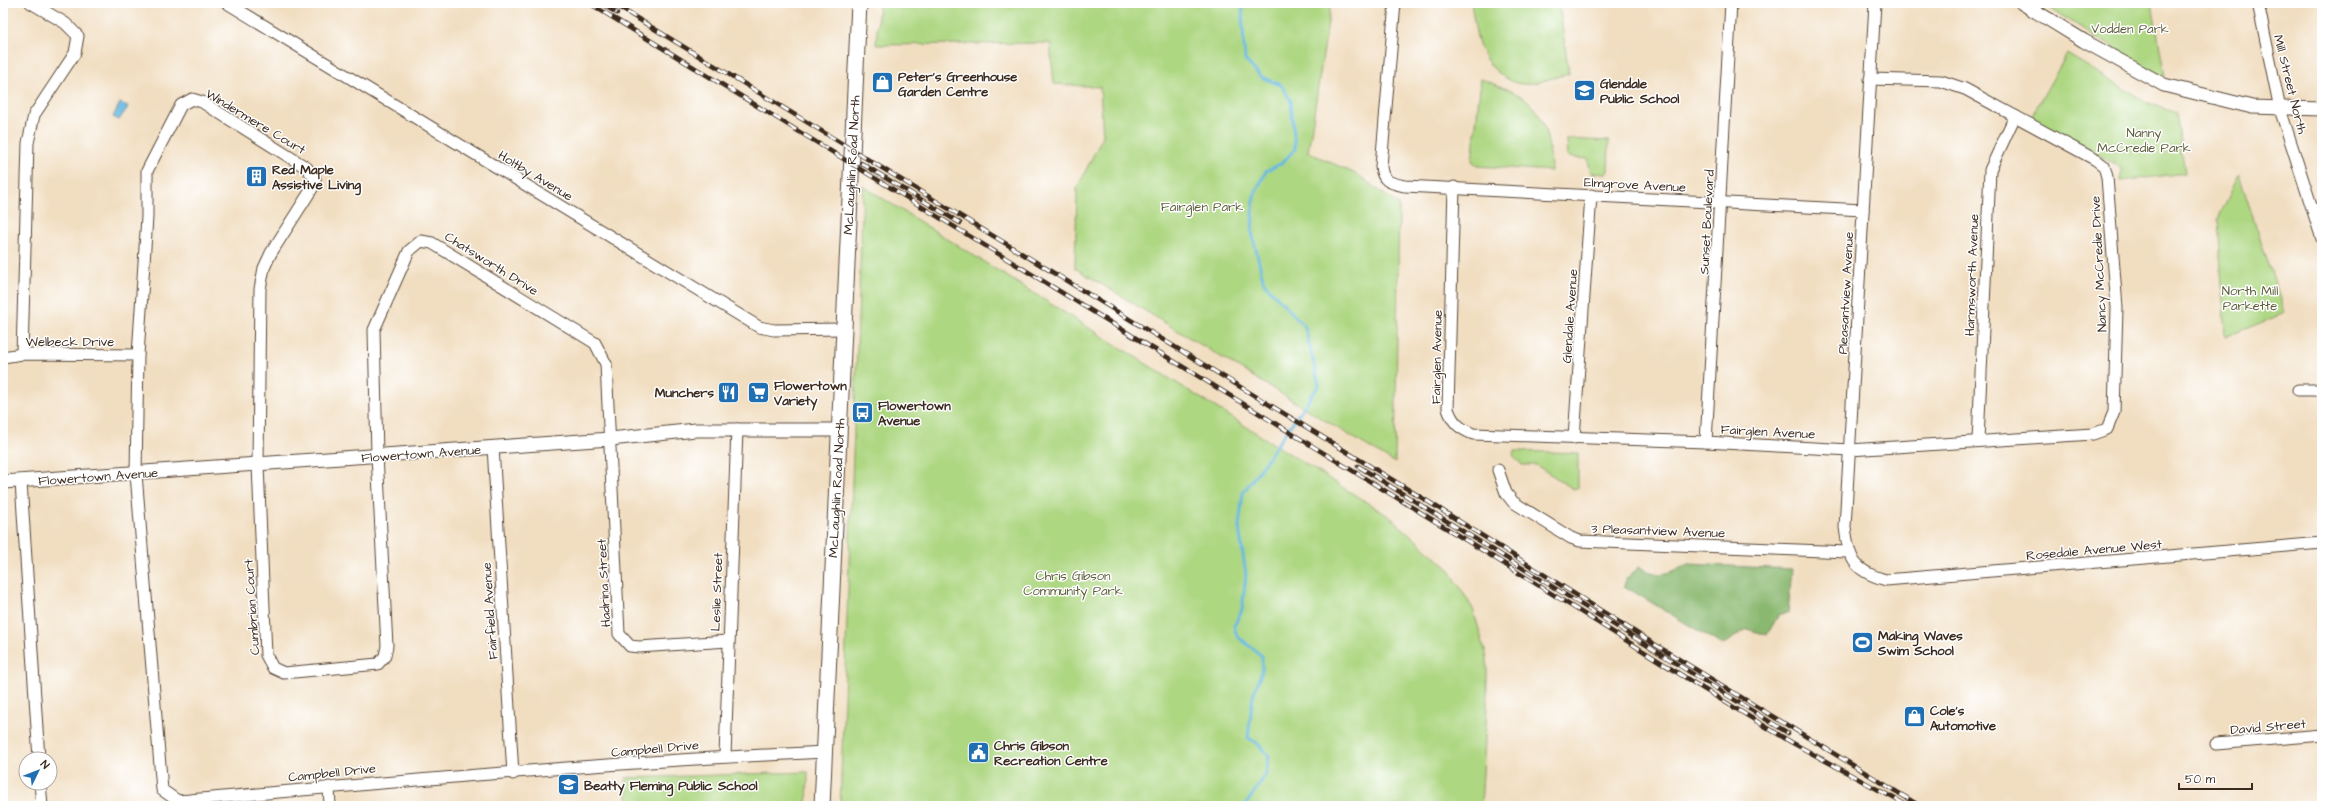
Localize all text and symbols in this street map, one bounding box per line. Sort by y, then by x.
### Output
park label: Vodden Park [2091,20,2169,38]
street label: Mill Street North [2269,33,2311,136]
place label: Peter's Greenhouse Garden Centre [898,68,1017,101]
shop icon: Peter's Greenhouse Garden Centre [869,70,895,96]
place label: Glendale Public School [1600,75,1679,108]
school or university icon: Glendale Public School [1571,77,1597,103]
street label: Windermere Court [202,85,309,159]
street label: McLaughlin Road North [839,94,866,235]
park label: Nanny McCredie Park [2097,124,2191,157]
street label: Holtby Avenue [494,146,576,206]
place label: Red Maple Assistive Living [272,161,361,196]
building icon: Red Maple Assistive Living [244,163,270,189]
street label: Sunset Boulevard [1695,169,1719,275]
street label: Elmgrove Avenue [1583,173,1686,198]
street label: Nancy McCredie Drive [2086,195,2113,333]
park label: Fairglen Park [1161,198,1243,217]
street label: Harmsworth Avenue [1961,214,1983,337]
street label: Chatsworth Drive [441,228,542,300]
street label: Pleasantview Avenue [1834,231,1858,355]
street label: Glendale Avenue [1558,268,1582,364]
park label: North Mill Parkette [2222,282,2278,315]
street label: Fairglen Avenue [1427,310,1448,404]
street label: Welbeck Drive [26,333,114,351]
place label: Flowertown Variety [773,377,847,411]
restaurant icon: Munchers [716,379,742,405]
supermarket icon: Flowertown Variety [746,379,772,405]
place label: Munchers [655,384,714,402]
place label: Flowertown Avenue [878,397,951,430]
bus stop icon: Flowertown Avenue [850,399,876,425]
street label: McLaughlin Road North [824,417,851,558]
street label: Fairglen Avenue [1720,421,1816,444]
street label: Flowertown Avenue [361,441,482,467]
street label: Flowertown Avenue [38,464,159,490]
street label: 3 Pleasantview Avenue [1590,520,1725,542]
street label: Rosedale Avenue West [2025,535,2163,565]
street label: Hadrina Street [593,537,615,628]
street label: Leslie Street [707,552,727,632]
street label: Cumbrian Court [240,558,264,656]
street label: Fairfield Avenue [478,562,502,660]
park label: Chris Gibson Community Park [1023,567,1123,601]
place label: Making Waves Swim School [1877,627,1963,660]
sports icon: Making Waves Swim School [1850,629,1876,655]
place label: Cole's Automotive [1930,702,1996,735]
shop icon: Cole's Automotive [1901,704,1927,730]
street label: David Street [2230,715,2307,739]
street label: Campbell Drive [610,736,700,762]
place label: Chris Gibson Recreation Centre [994,737,1108,770]
public building icon: Chris Gibson Recreation Centre [966,739,992,765]
north arrow [18,751,58,791]
text: N [37,757,53,772]
street label: Campbell Drive [287,759,377,787]
scale bar [2179,765,2252,791]
text: 50 m [2185,771,2216,788]
school or university icon: Beatty Fleming Public School [555,772,581,798]
place label: Beatty Fleming Public School [584,777,758,797]

